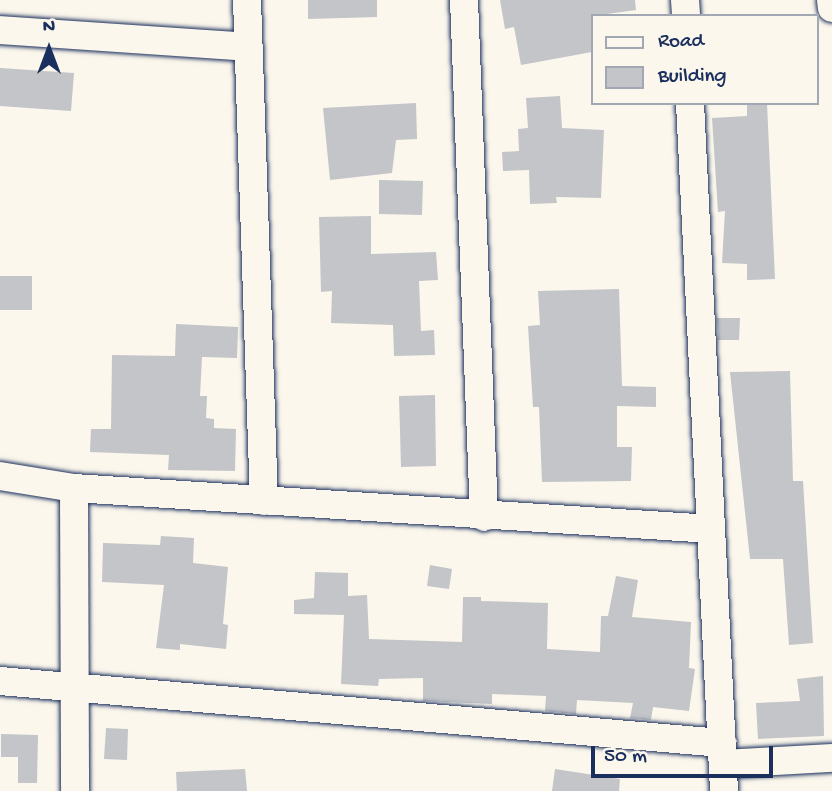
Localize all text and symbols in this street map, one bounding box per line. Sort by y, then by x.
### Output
north arrow [14,14,84,84]
legend [590,14,818,105]
text: N [43,16,55,39]
text: Road [658,30,704,55]
text: Building [658,65,727,90]
scale bar [594,732,776,776]
text: 50 m [604,745,647,770]

